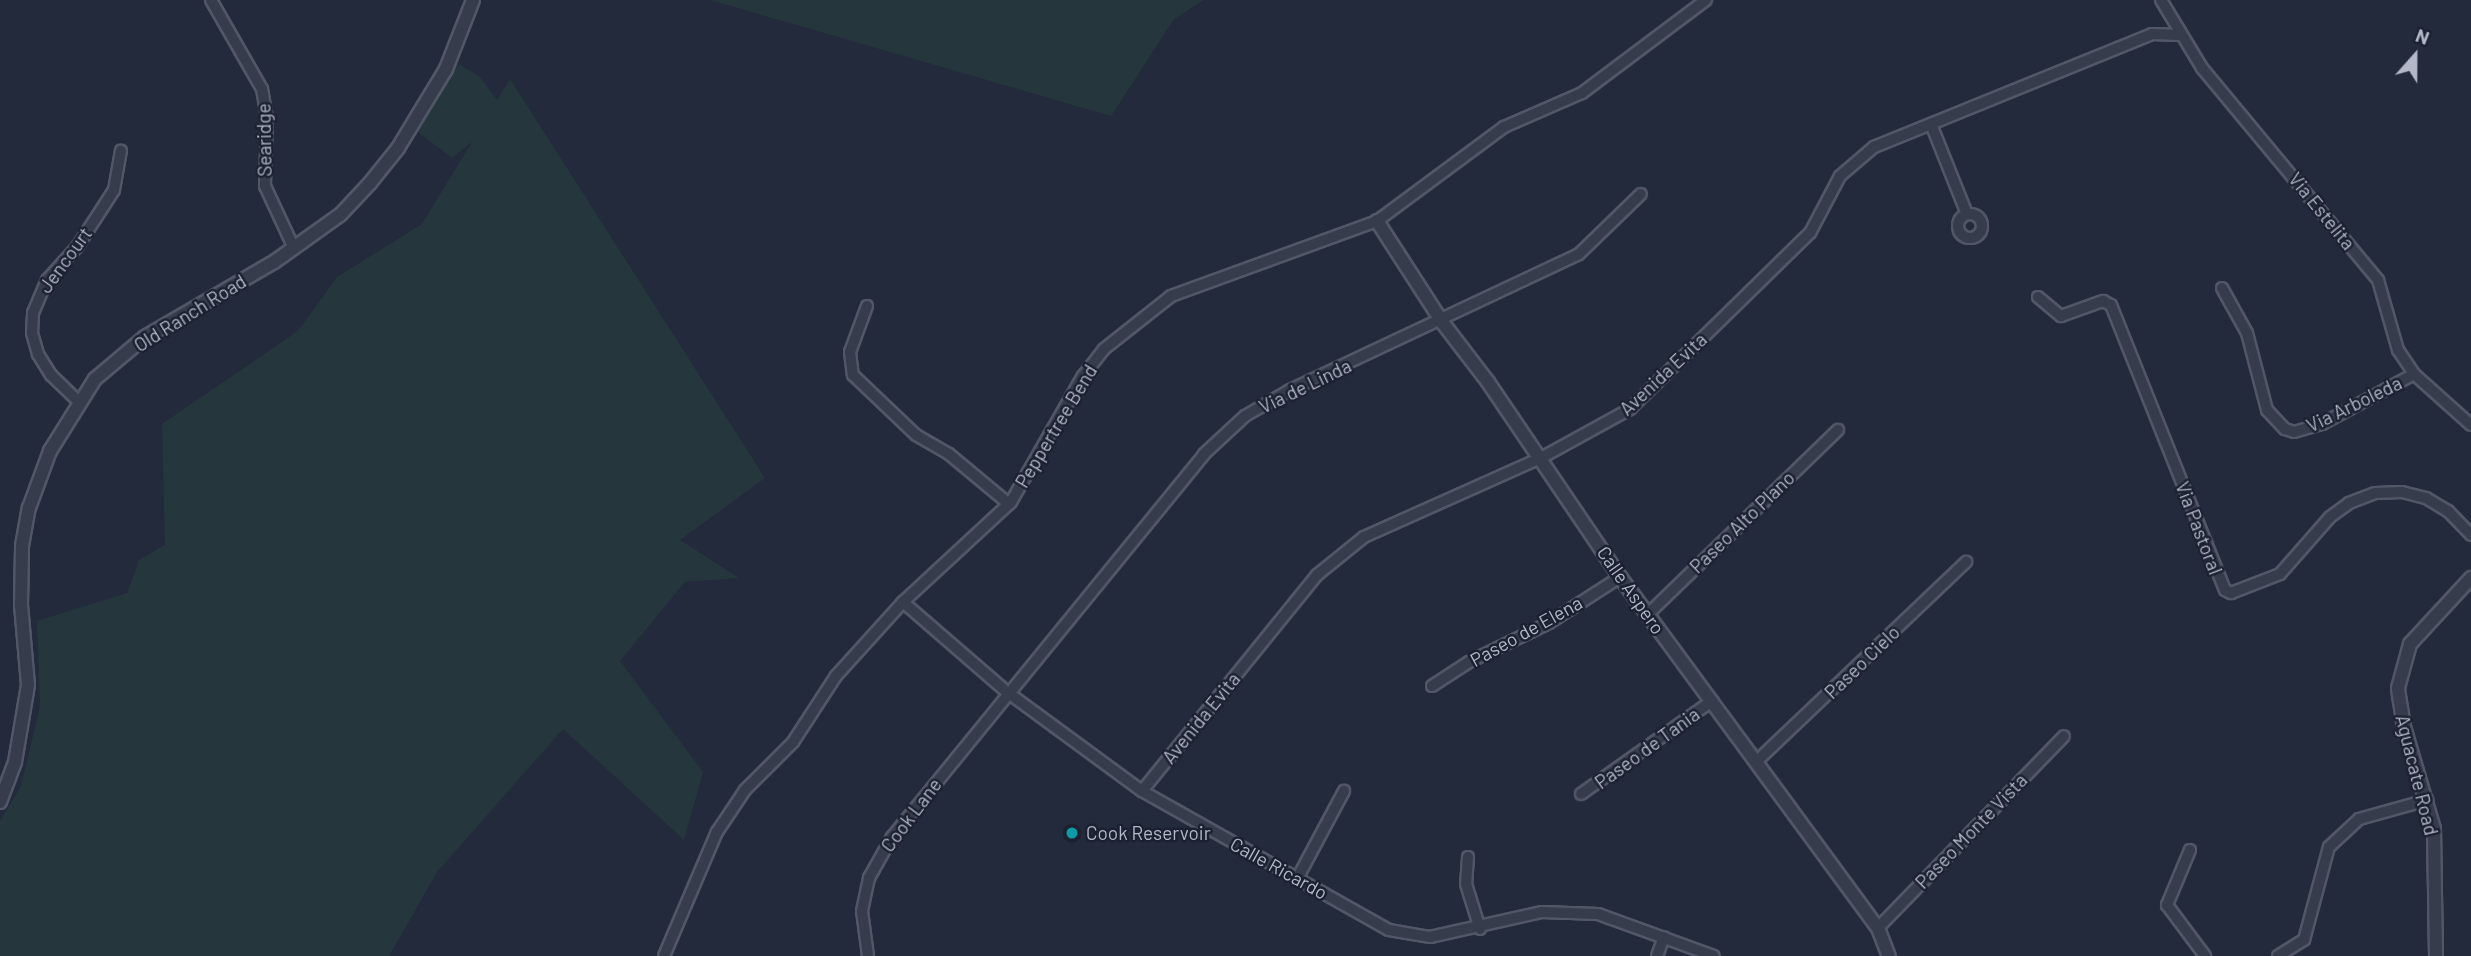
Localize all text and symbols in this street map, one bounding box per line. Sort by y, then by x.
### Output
north arrow [2380,21,2450,91]
text: N [2413,23,2433,49]
street label: Searidge [252,103,276,177]
street label: Via Estelita [2284,168,2360,254]
street label: Jencourt [34,223,96,297]
street label: Old Ranch Road [130,269,250,357]
street label: Avenida Evita [1615,328,1711,420]
street label: Via de Linda [1255,354,1355,418]
street label: Peppertree Bend [1010,360,1102,492]
street label: Via Arboleda [2303,371,2405,437]
street label: Paseo Alto Plano [1685,466,1799,578]
street label: Via Pastoral [2171,478,2227,578]
street label: Calle Aspero [1592,542,1670,638]
street label: Paseo de Elena [1466,591,1586,671]
street label: Paseo Cielo [1820,621,1904,703]
street label: Avenida Evita [1157,668,1245,768]
street label: Paseo de Tania [1590,702,1704,794]
street label: Aguacate Road [2391,712,2443,838]
street label: Paseo Monte Vista [1910,769,2032,893]
street label: Cook Lane [876,774,946,856]
place label: Cook Reservoir [1086,822,1211,844]
marker: Cook Reservoir [1064,825,1080,841]
street label: Calle Ricardo [1227,832,1331,904]

